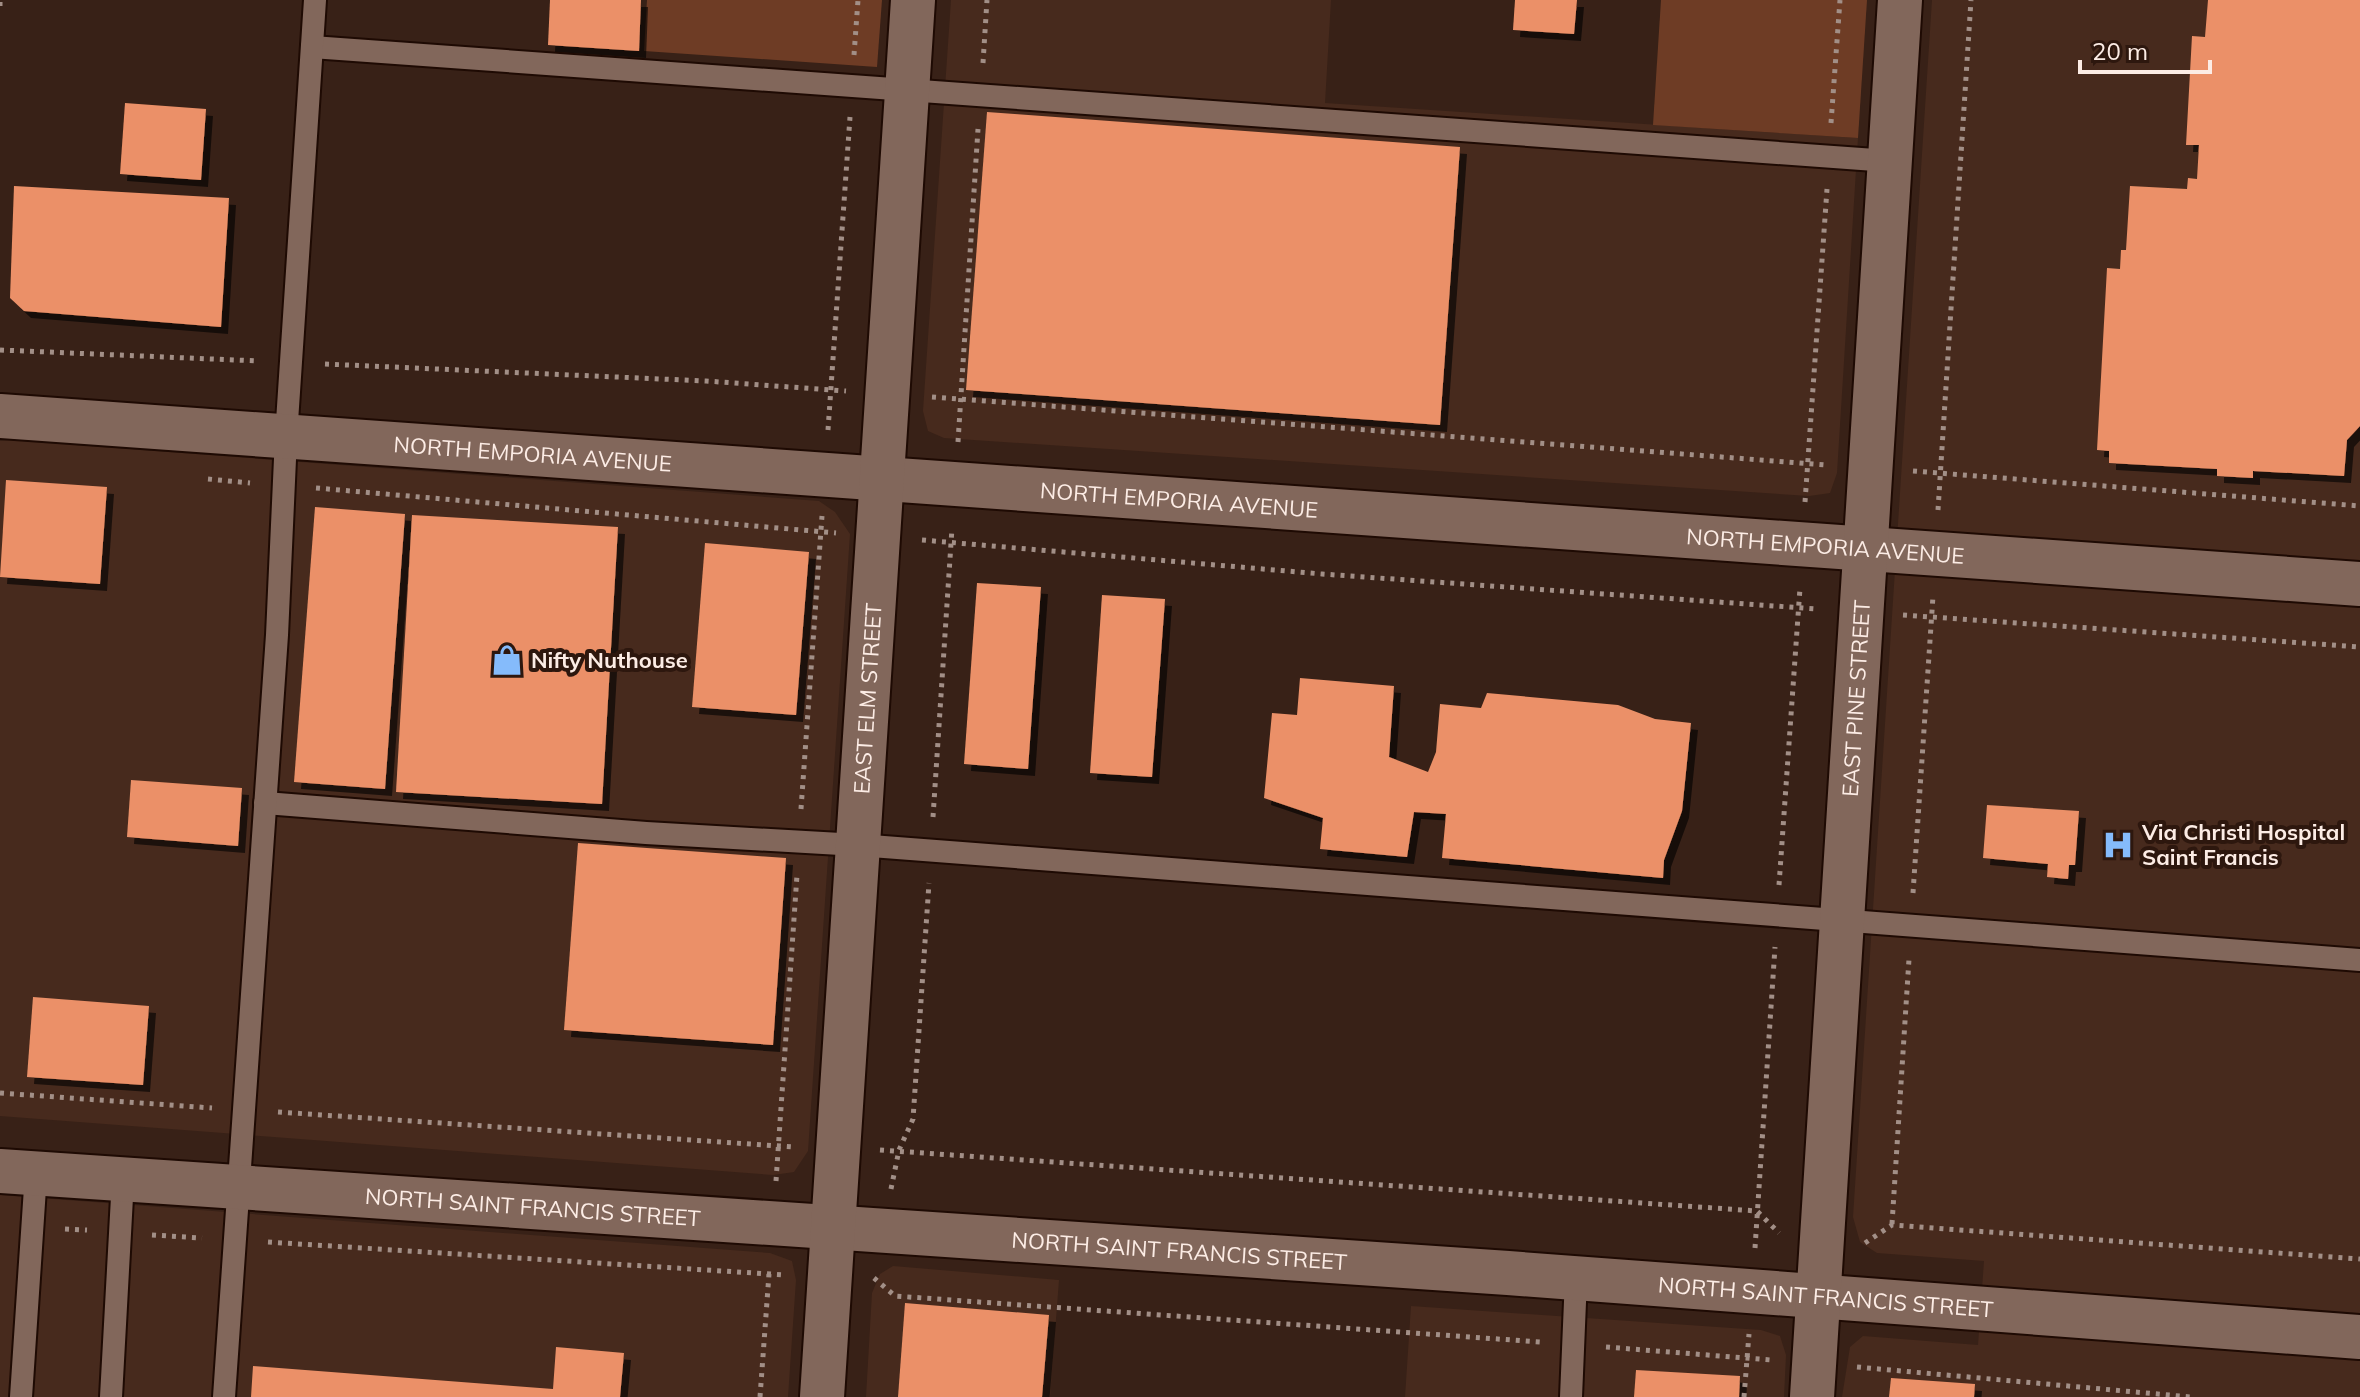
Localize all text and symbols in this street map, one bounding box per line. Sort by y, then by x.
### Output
scale bar [2080,24,2210,74]
text: 20 m [2092,36,2148,66]
street label: NORTH EMPORIA AVENUE [393,430,673,478]
street label: NORTH EMPORIA AVENUE [1039,476,1319,524]
street label: NORTH EMPORIA AVENUE [1685,522,1965,570]
street label: EAST PINE STREET [1836,599,1876,798]
street label: EAST ELM STREET [847,602,888,795]
shop icon: Nifty Nuthouse [490,643,524,677]
place label: Nifty Nuthouse [531,646,688,674]
place label: Via Christi Hospital Saint Francis [2141,818,2345,871]
hospital icon: Via Christi Hospital Saint Francis [2101,828,2135,862]
street label: NORTH SAINT FRANCIS STREET [364,1182,701,1232]
street label: NORTH SAINT FRANCIS STREET [1011,1225,1348,1276]
street label: NORTH SAINT FRANCIS STREET [1657,1270,1994,1323]

